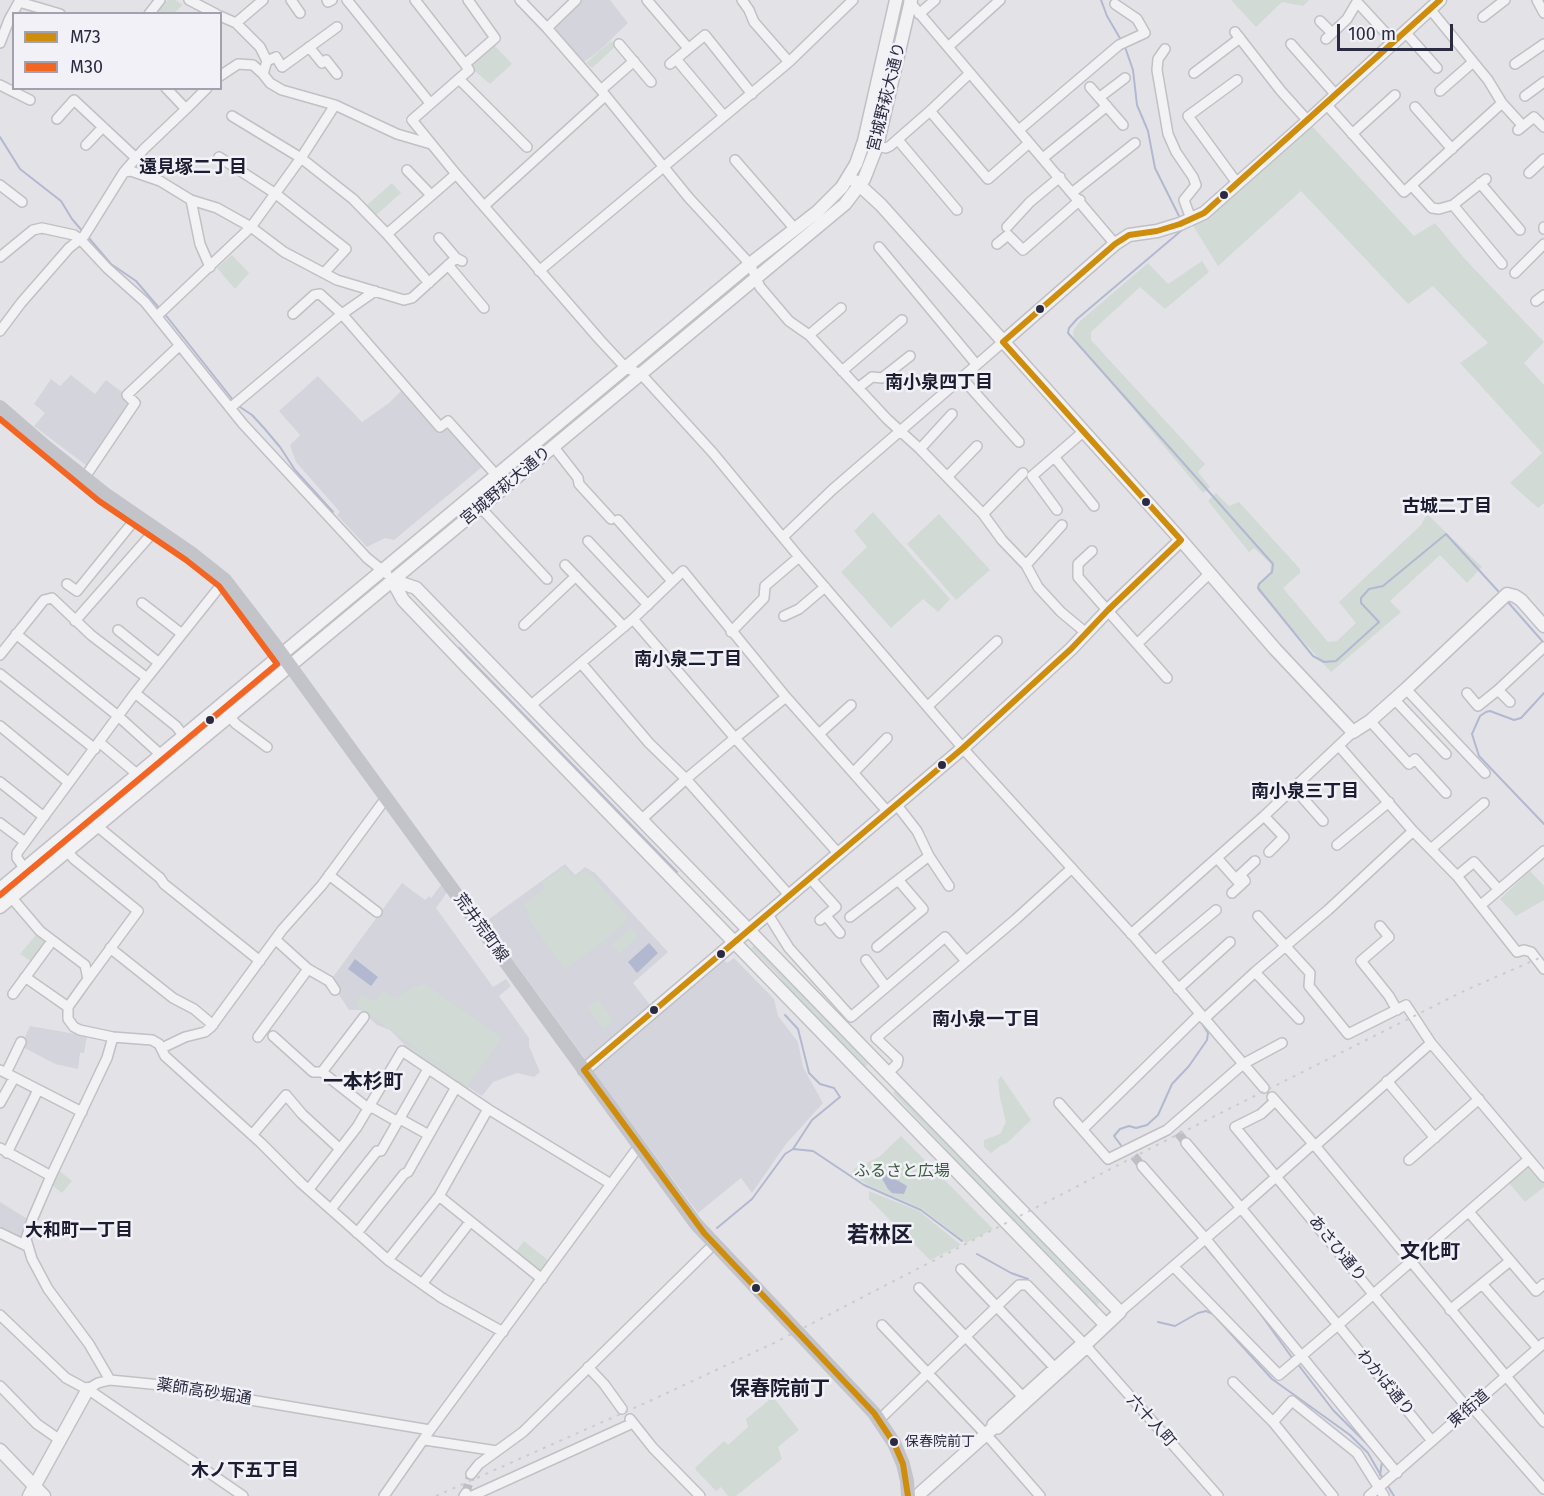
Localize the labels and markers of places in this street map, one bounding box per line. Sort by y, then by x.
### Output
unlabelled marker [1218,189,1230,201]
unlabelled marker [1034,303,1046,315]
unlabelled marker [1140,496,1152,508]
unlabelled marker [204,714,216,726]
unlabelled marker [936,759,948,771]
unlabelled marker [715,948,727,960]
unlabelled marker [648,1004,660,1016]
unlabelled marker [750,1282,762,1294]
place label: 保春院前丁 [905,1434,975,1450]
marker: 保春院前丁 [888,1436,900,1448]

